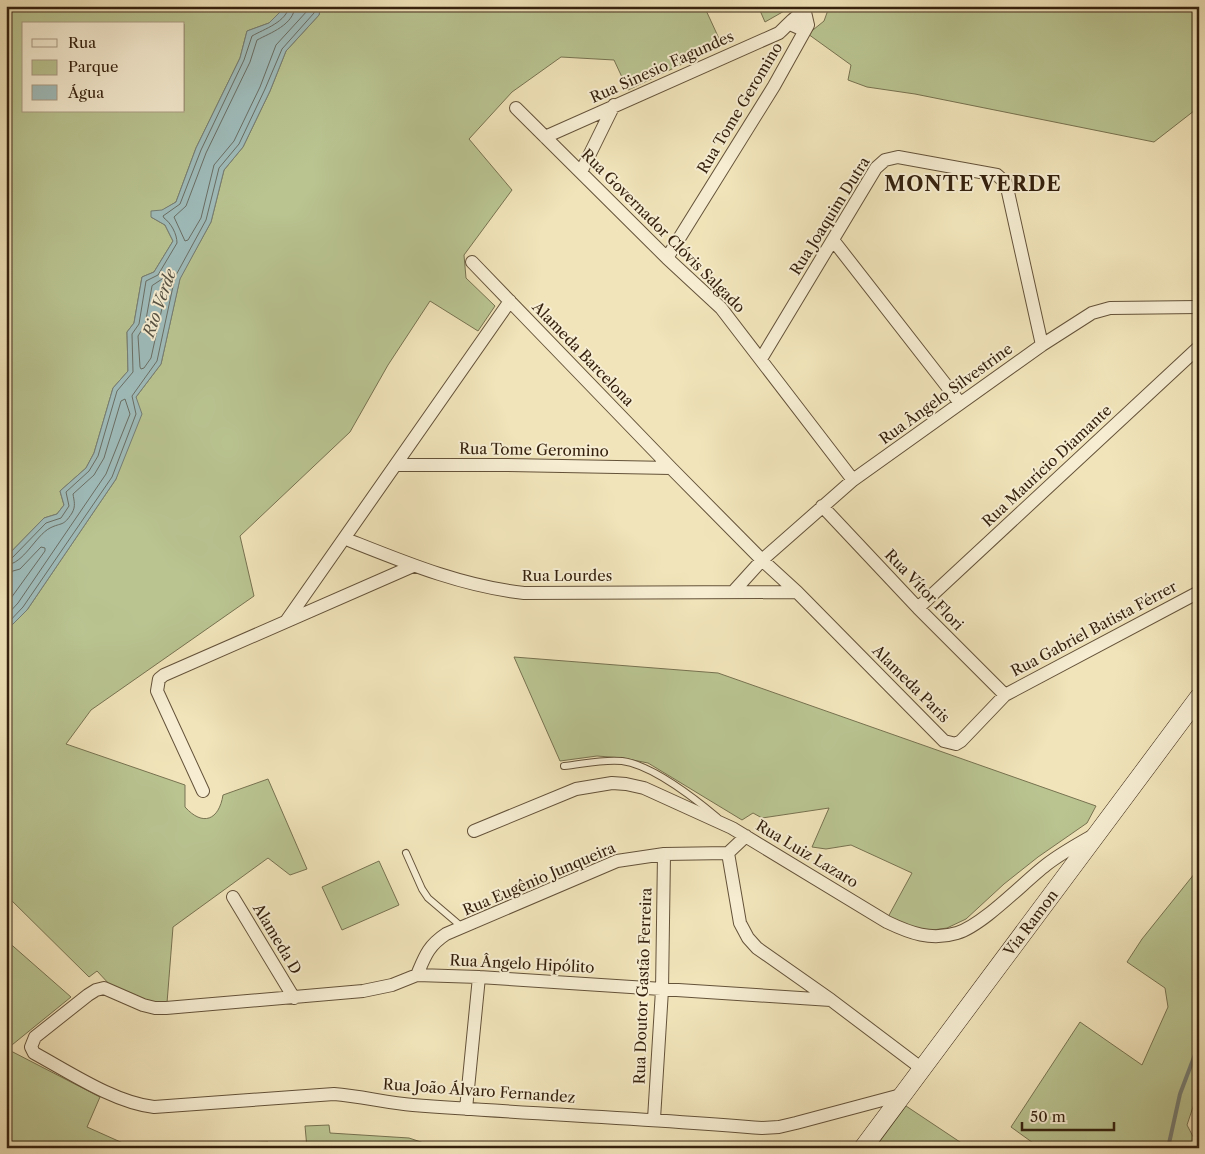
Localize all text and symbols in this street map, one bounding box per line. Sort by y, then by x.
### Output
legend [22,22,185,112]
street label: Rua Sinesio Fagundes [587,26,737,107]
text: Rua [68,33,96,52]
street label: Rua Tome Geromino [693,39,786,177]
text: Parque [68,57,118,76]
text: Água [67,83,104,102]
street label: Rua Governador Clóvis Salgado [577,145,749,317]
street label: Rua Joaquim Dutra [786,153,874,278]
district label: MONTE VERDE [884,172,1062,196]
water label: Rio Verde [137,265,180,341]
street label: Alameda Barcelona [528,297,638,410]
street label: Rua Ângelo Silvestrine [875,339,1016,448]
street label: Rua Maurício Diamante [978,401,1115,531]
street label: Rua Tome Geromino [459,439,609,460]
street label: Rua Vítor Flori [881,545,968,634]
street label: Rua Lourdes [522,566,612,585]
street label: Rua Gabriel Batista Férrer [1008,576,1181,680]
street label: Alameda Paris [868,640,954,726]
street label: Rua Luiz Lazaro [753,816,862,892]
street label: Rua Eugênio Junqueira [460,838,618,919]
street label: Via Ramon [999,885,1062,961]
street label: Rua Doutor Gastão Ferreira [630,887,655,1085]
street label: Alameda D [248,899,306,977]
street label: Rua Ângelo Hipólito [449,950,595,977]
street label: Rua João Álvaro Fernandez [382,1074,576,1107]
scale bar [1022,1099,1115,1131]
text: 50 m [1030,1107,1066,1126]

